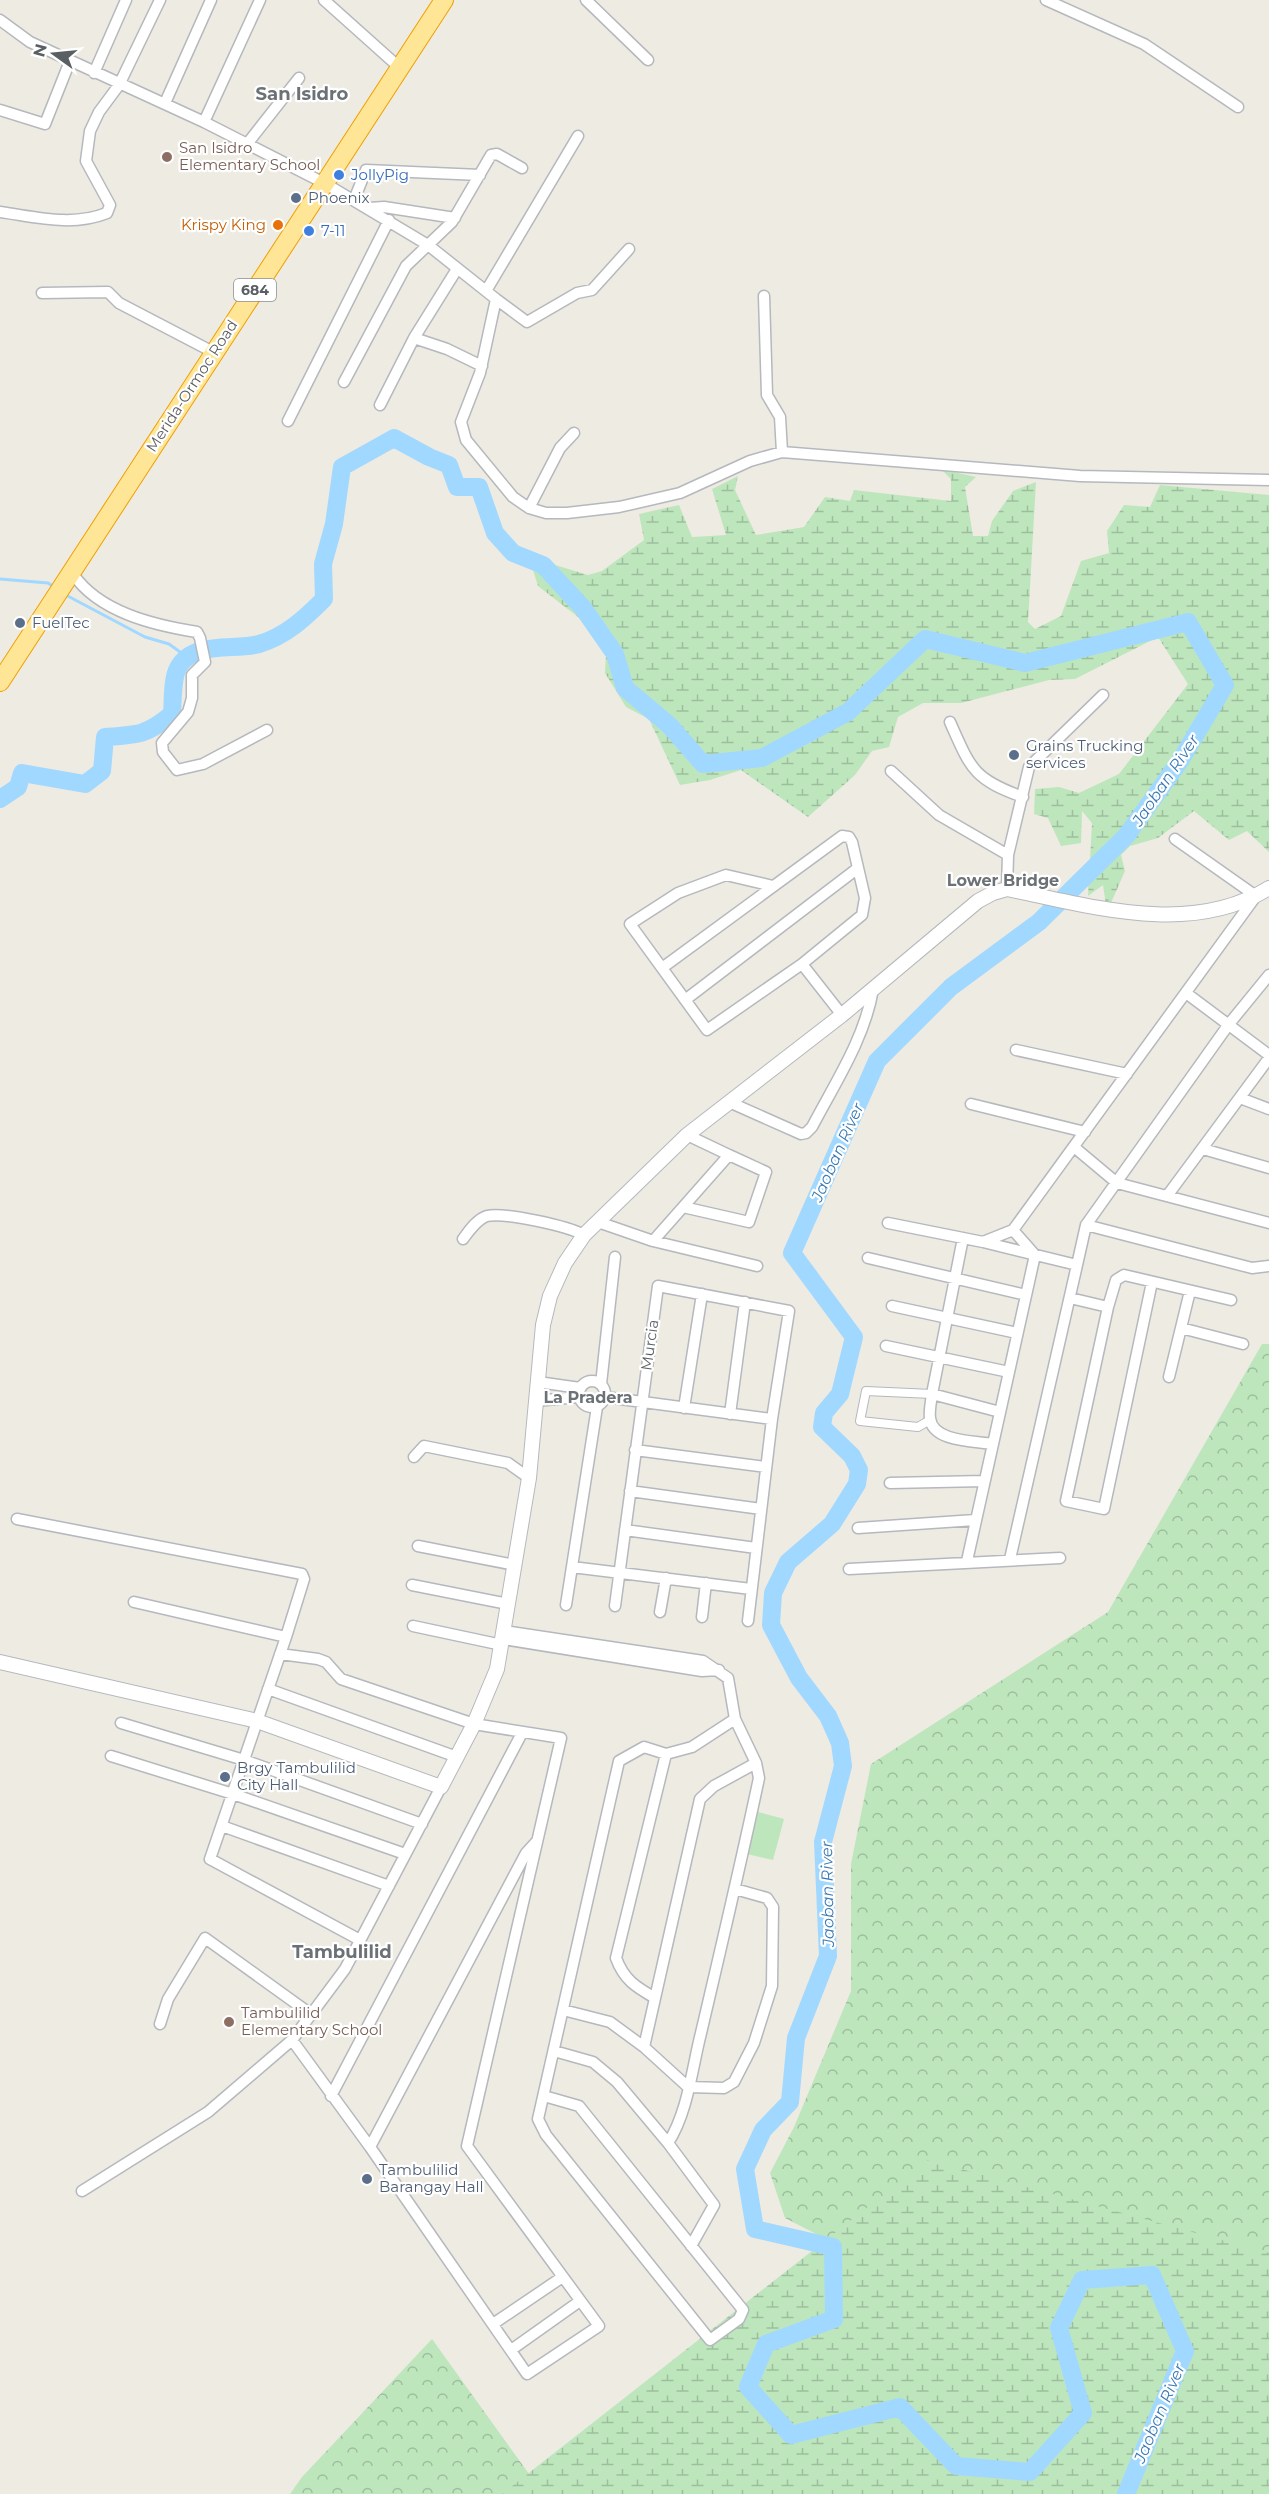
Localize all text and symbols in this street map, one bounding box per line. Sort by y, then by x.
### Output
north arrow [24,24,84,84]
text: N [29,42,51,59]
district label: San Isidro [256,83,349,105]
place label: San Isidro Elementary School [179,138,320,174]
marker: San Isidro Elementary School [160,150,174,164]
place label: JollyPig [350,165,409,184]
marker: JollyPig [332,168,346,182]
place label: Phoenix [308,188,370,207]
marker: Phoenix [289,191,303,205]
place label: Krispy King [181,215,266,234]
marker: Krispy King [271,218,285,232]
place label: 7-11 [321,221,345,240]
marker: 7-11 [302,224,316,238]
road number: 684 [234,279,276,301]
street label: Merida-Ormoc Road [142,316,241,455]
place label: FuelTec [32,613,90,632]
marker: FuelTec [13,616,27,630]
water label: Jaoban River [1127,731,1203,830]
place label: Grains Trucking services [1026,736,1144,772]
marker: Grains Trucking services [1007,748,1021,762]
district label: Lower Bridge [947,871,1059,890]
water label: Jaoban River [807,1099,868,1205]
street label: Murcia [637,1318,662,1372]
district label: La Pradera [543,1388,633,1407]
place label: Brgy Tambulilid City Hall [237,1758,356,1794]
marker: Brgy Tambulilid City Hall [218,1770,232,1784]
water label: Jaoban River [817,1840,838,1948]
district label: Tambulilid [292,1941,392,1963]
place label: Tambulilid Elementary School [241,2003,382,2039]
marker: Tambulilid Elementary School [222,2015,236,2029]
place label: Tambulilid Barangay Hall [379,2160,484,2196]
marker: Tambulilid Barangay Hall [360,2172,374,2186]
water label: Jaoban River [1130,2360,1189,2467]

